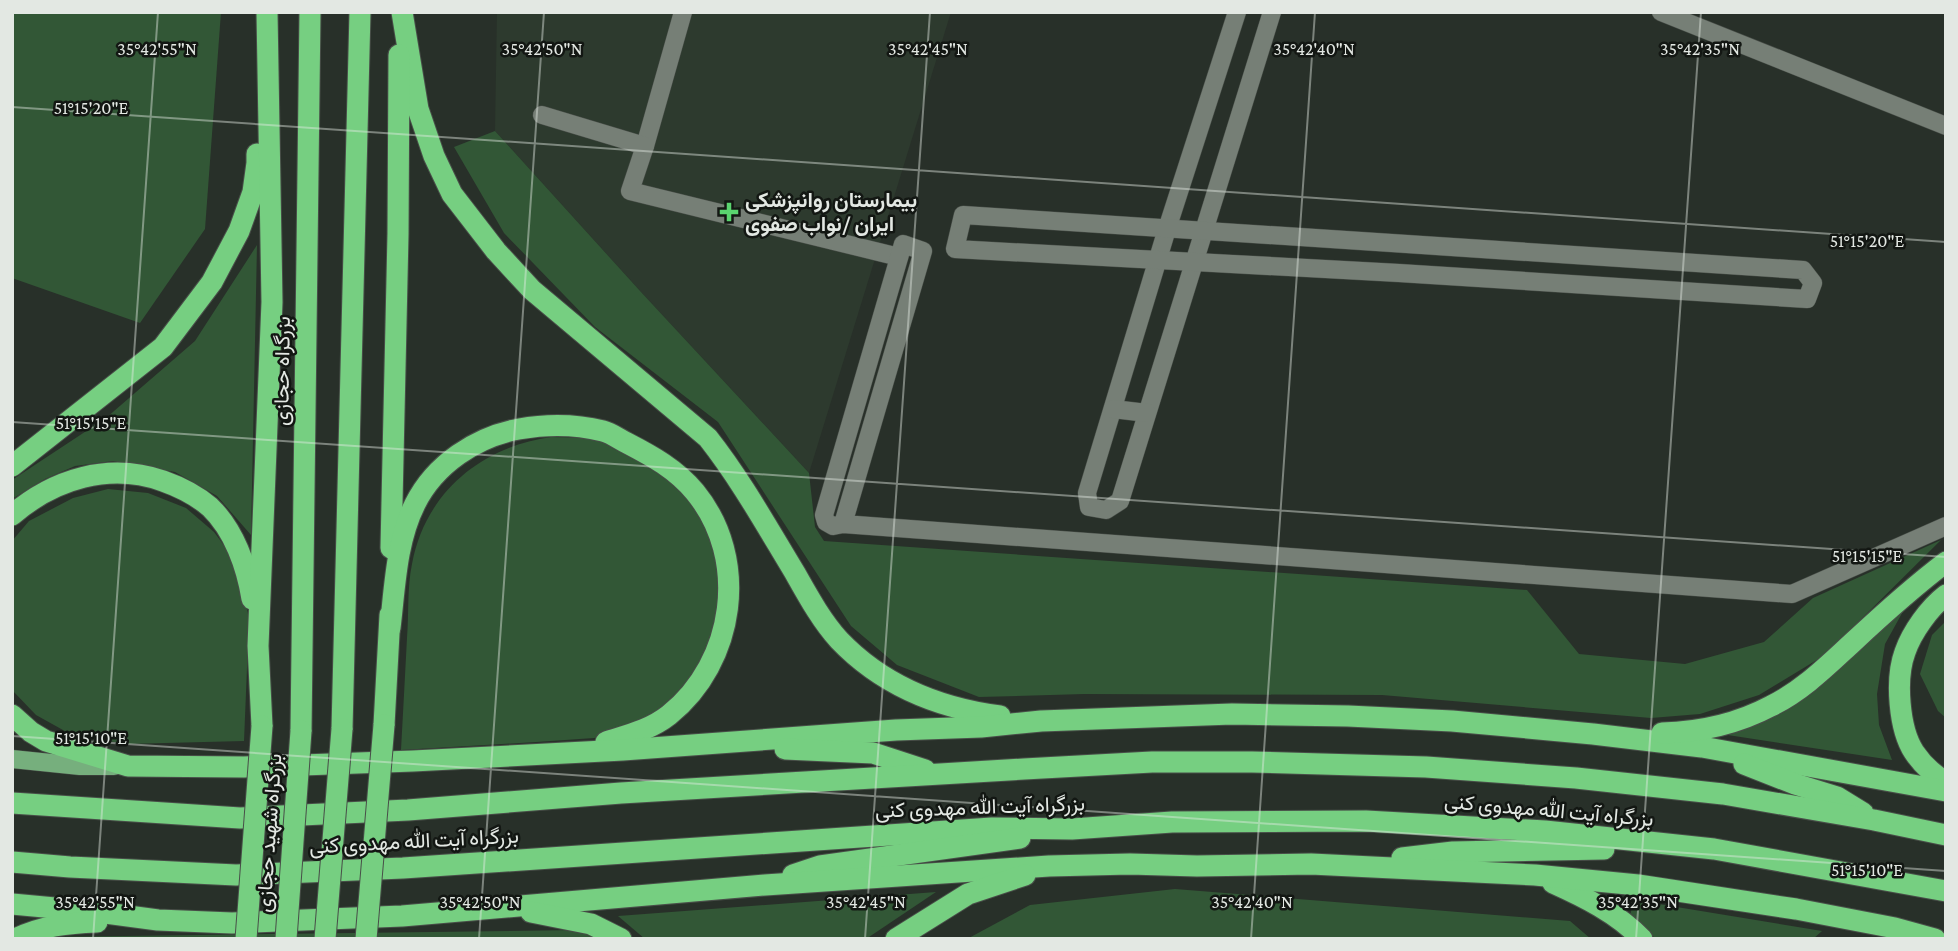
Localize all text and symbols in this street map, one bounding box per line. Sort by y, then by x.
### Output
text: 35°42'55"N [117,39,197,59]
text: 35°42'50"N [501,39,583,59]
text: 35°42'45"N [888,39,968,59]
text: 35°42'40"N [1273,39,1355,59]
text: 35°42'35"N [1660,39,1740,59]
text: 51°15'20"E [54,98,129,118]
place label: بیمارستان روانپزشکی ایران /نواب صفوی [745,188,917,237]
marker: بیمارستان روانپزشکی ایران /نواب صفوی [719,202,739,222]
text: 51°15'20"E [1830,231,1905,251]
street label: بزرگراه حجازی [269,316,296,426]
text: 51°15'15"E [56,413,127,433]
text: 51°15'15"E [1832,546,1903,566]
text: 51°15'10"E [55,728,127,748]
street label: بزرگراه شهید حجازی [251,753,288,913]
street label: بزرگراه آیت الله مهدوی کنی [1443,788,1655,832]
street label: بزرگراه آیت الله مهدوی کنی [875,790,1085,824]
street label: بزرگراه آیت الله مهدوی کنی [308,823,520,859]
text: 51°15'10"E [1831,860,1903,880]
text: 35°42'55"N [55,892,135,912]
text: 35°42'50"N [439,892,521,912]
text: 35°42'45"N [826,892,906,912]
text: 35°42'40"N [1211,892,1293,912]
text: 35°42'35"N [1598,892,1678,912]

